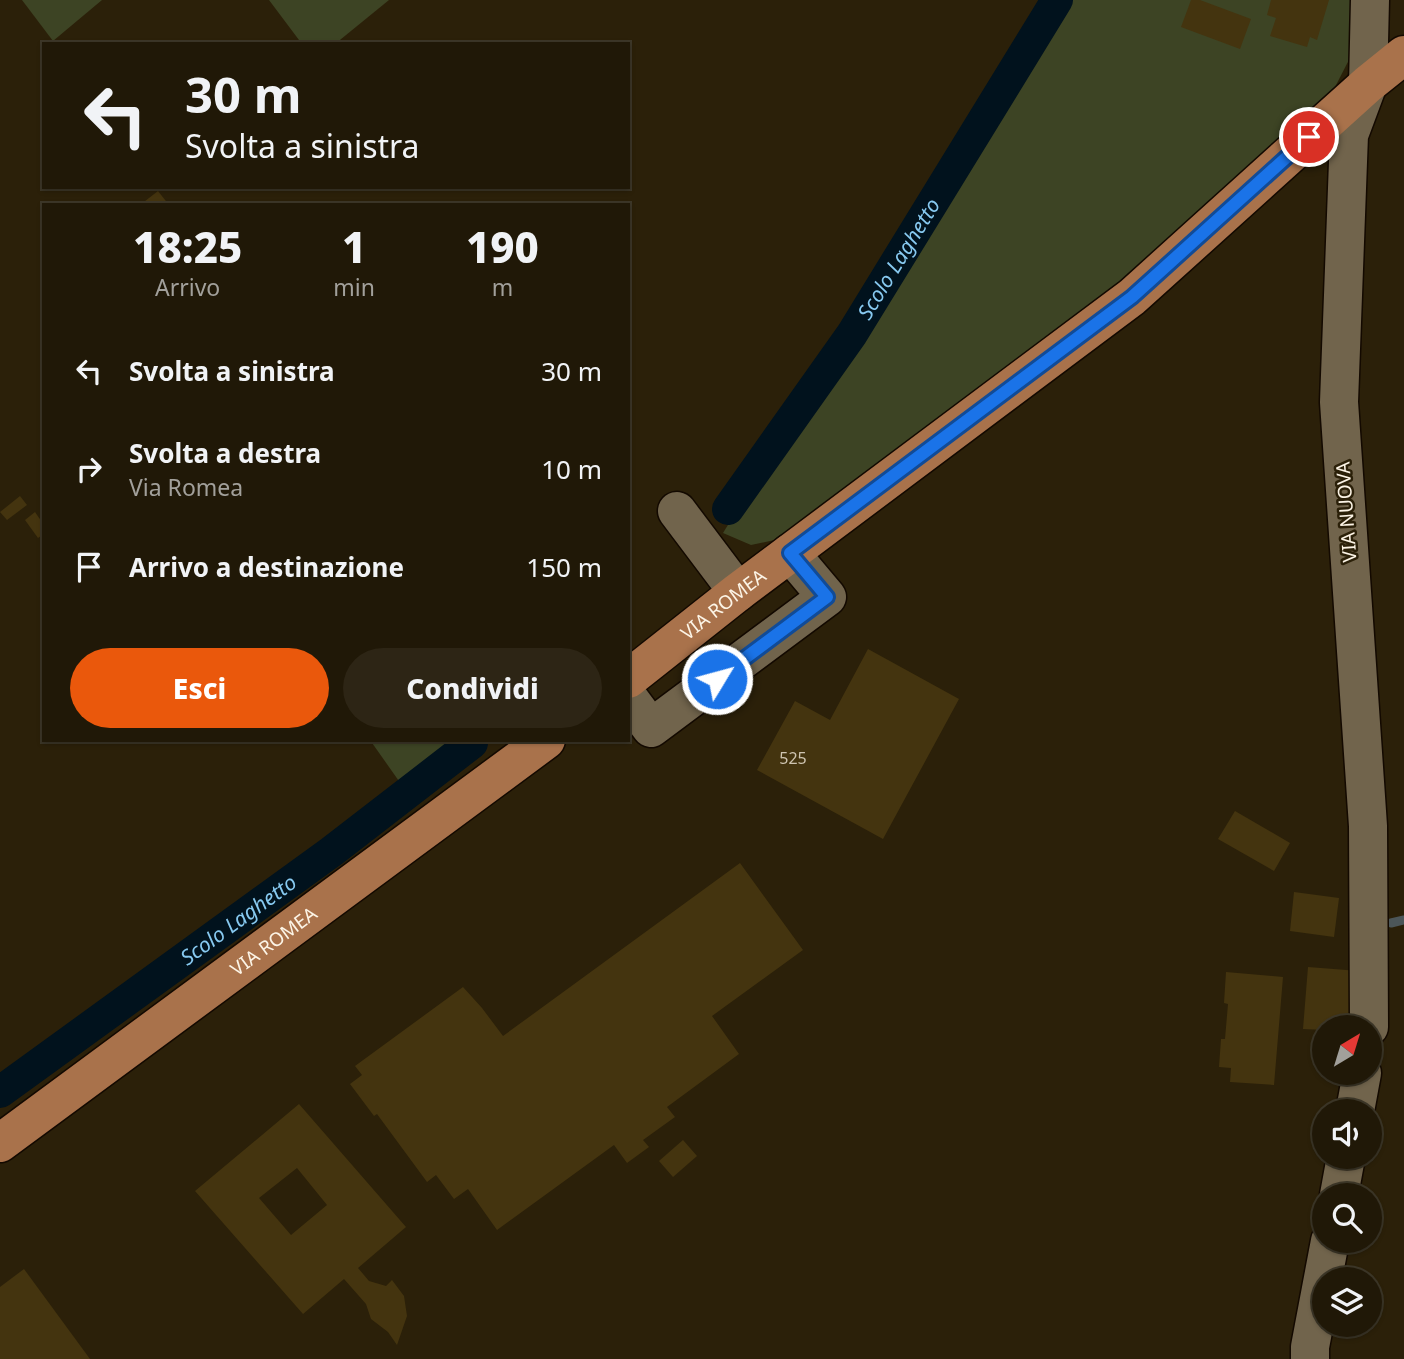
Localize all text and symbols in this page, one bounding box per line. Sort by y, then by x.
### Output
text: 30 m [185,61,302,127]
icon: left [70,70,161,161]
pin [1279,107,1339,167]
icon: arrive [1290,118,1328,156]
text: Svolta a sinistra [185,124,420,167]
water label: Scolo Laghetto [850,193,946,324]
text: 18:25 [133,218,242,275]
text: 1 [342,218,366,275]
text: 190 [466,218,539,275]
text: Arrivo [155,271,220,303]
text: min [333,271,375,303]
text: m [492,271,513,303]
icon: left [70,352,108,390]
text: Svolta a sinistra [129,353,335,389]
text: 30 m [541,353,602,389]
text: Svolta a destra [129,435,321,471]
icon: right [70,450,108,488]
text: 10 m [541,451,602,487]
street label: VIA NUOVA [1329,460,1362,563]
text: Via Romea [129,471,243,503]
icon: arrive [70,548,108,586]
text: Arrivo a destinazione [129,549,404,585]
text: 150 m [526,549,602,585]
street label: VIA ROMEA [675,562,772,646]
position arrow [680,642,754,716]
button: Esci [70,648,329,728]
button: Condividi [343,648,602,728]
house number: 525 [779,747,807,769]
water label: Scolo Laghetto [174,868,302,971]
street label: VIA ROMEA [225,900,323,982]
north arrow [1312,1015,1382,1085]
map controls [1312,1015,1382,1337]
button: sound [1312,1099,1382,1169]
button: search [1312,1183,1382,1253]
button: layers [1312,1267,1382,1337]

